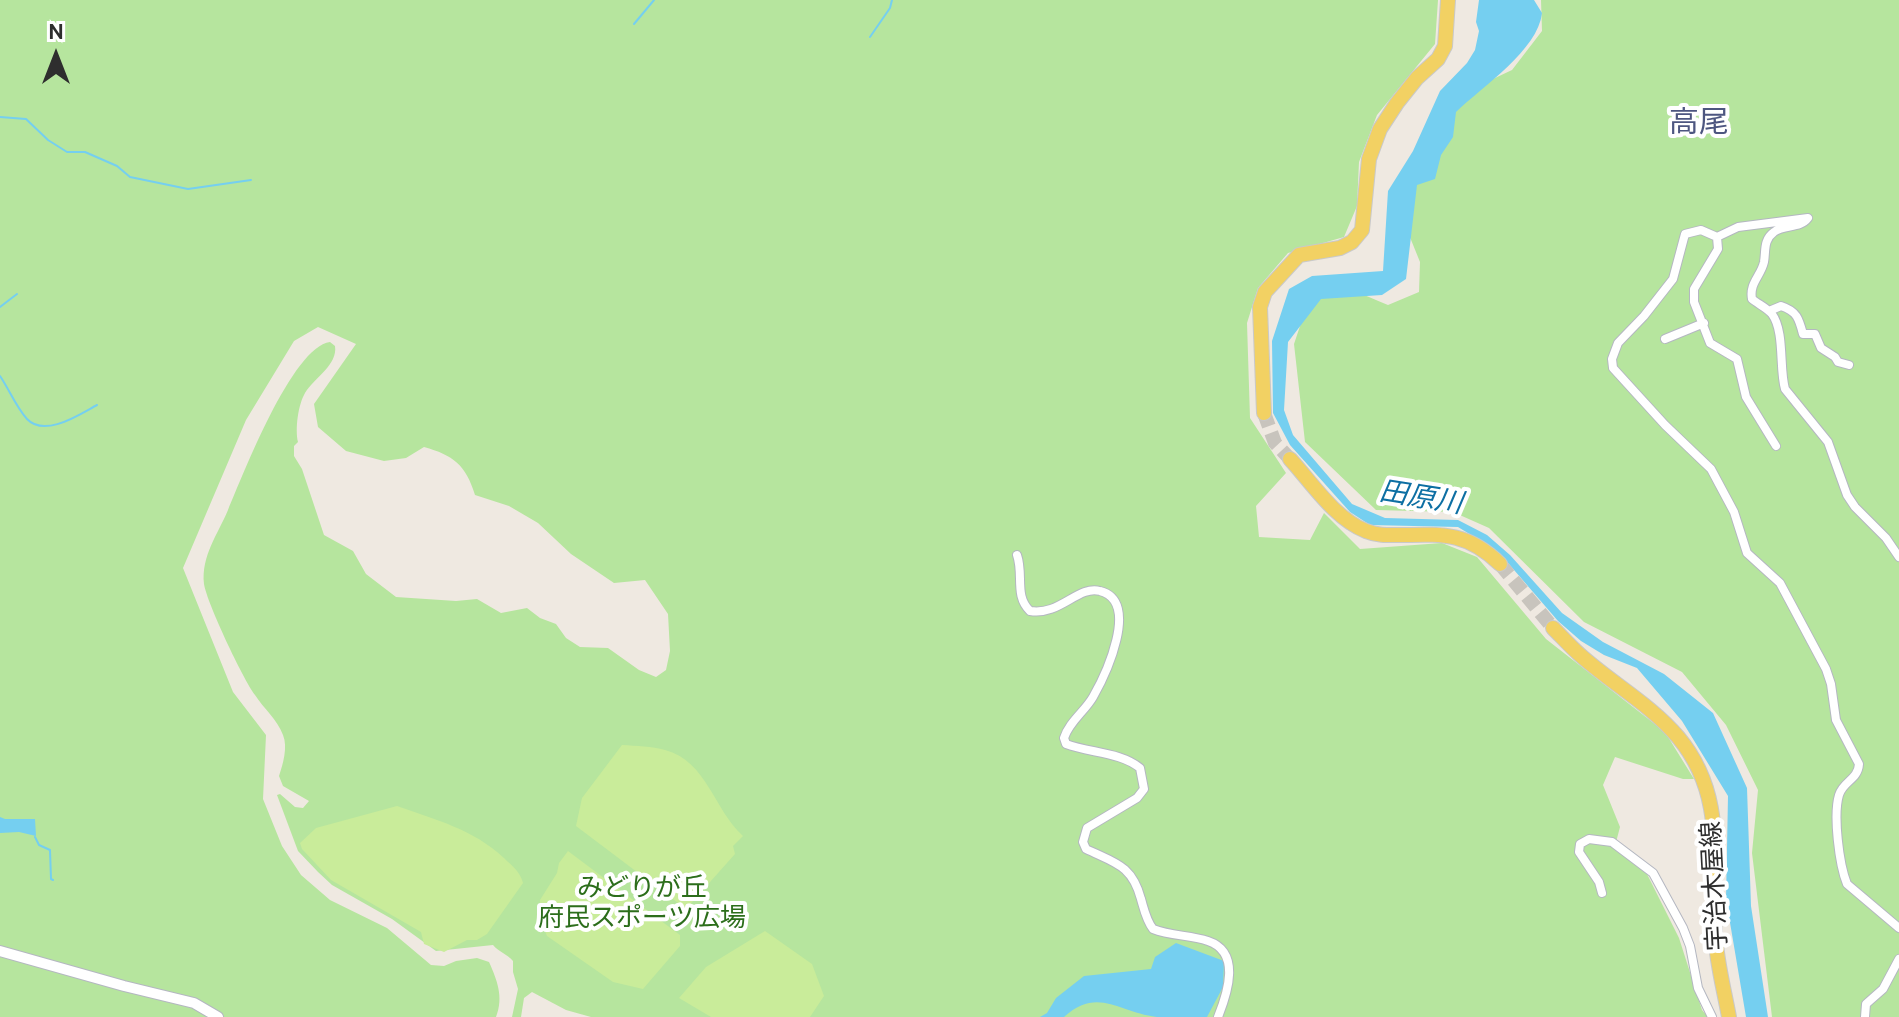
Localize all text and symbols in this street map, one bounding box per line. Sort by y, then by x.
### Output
north arrow [16,16,96,96]
text: N [48,18,64,45]
district label: 高尾 [1669,105,1729,141]
water label: 田原川 [1377,475,1465,521]
street label: 宇治木屋線 [1696,820,1734,952]
park label: みどりが丘 府民スポーツ広場 [538,872,746,934]

